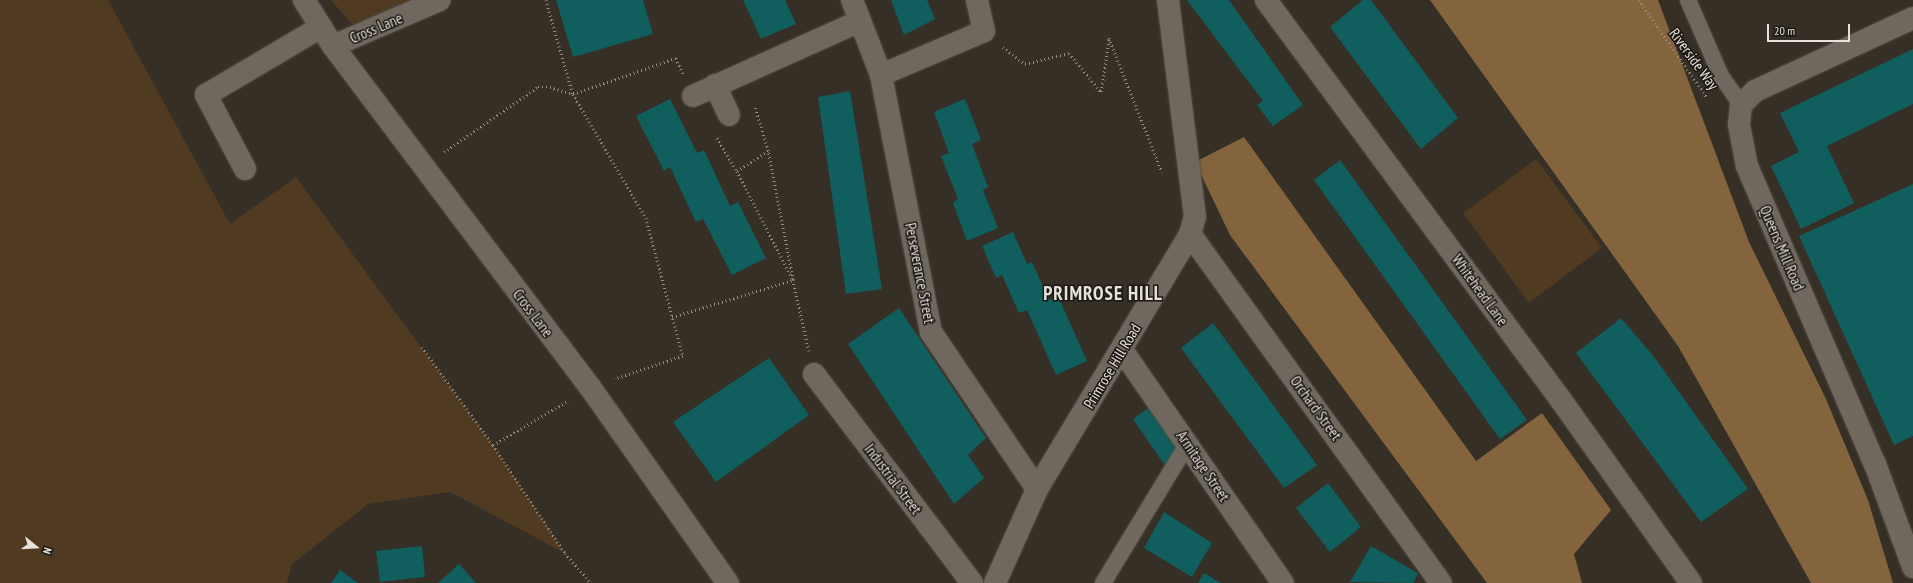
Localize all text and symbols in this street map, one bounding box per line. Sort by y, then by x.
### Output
street label: Cross Lane [347,9,405,47]
scale bar [1769,16,1852,42]
text: 20 m [1774,23,1795,38]
street label: Riverside Way [1666,25,1722,93]
street label: Queens Mill Road [1756,203,1808,293]
street label: Perseverance Street [901,221,939,325]
street label: Whitehead Lane [1448,251,1512,329]
district label: PRIMROSE HILL [1043,283,1163,305]
street label: Cross Lane [509,285,557,341]
street label: Primrose Hill Road [1080,320,1144,412]
street label: Orchard Street [1287,372,1345,444]
street label: Armitage Street [1173,427,1233,505]
street label: Industrial Street [861,440,925,518]
north arrow [16,527,56,567]
text: N [40,546,55,556]

